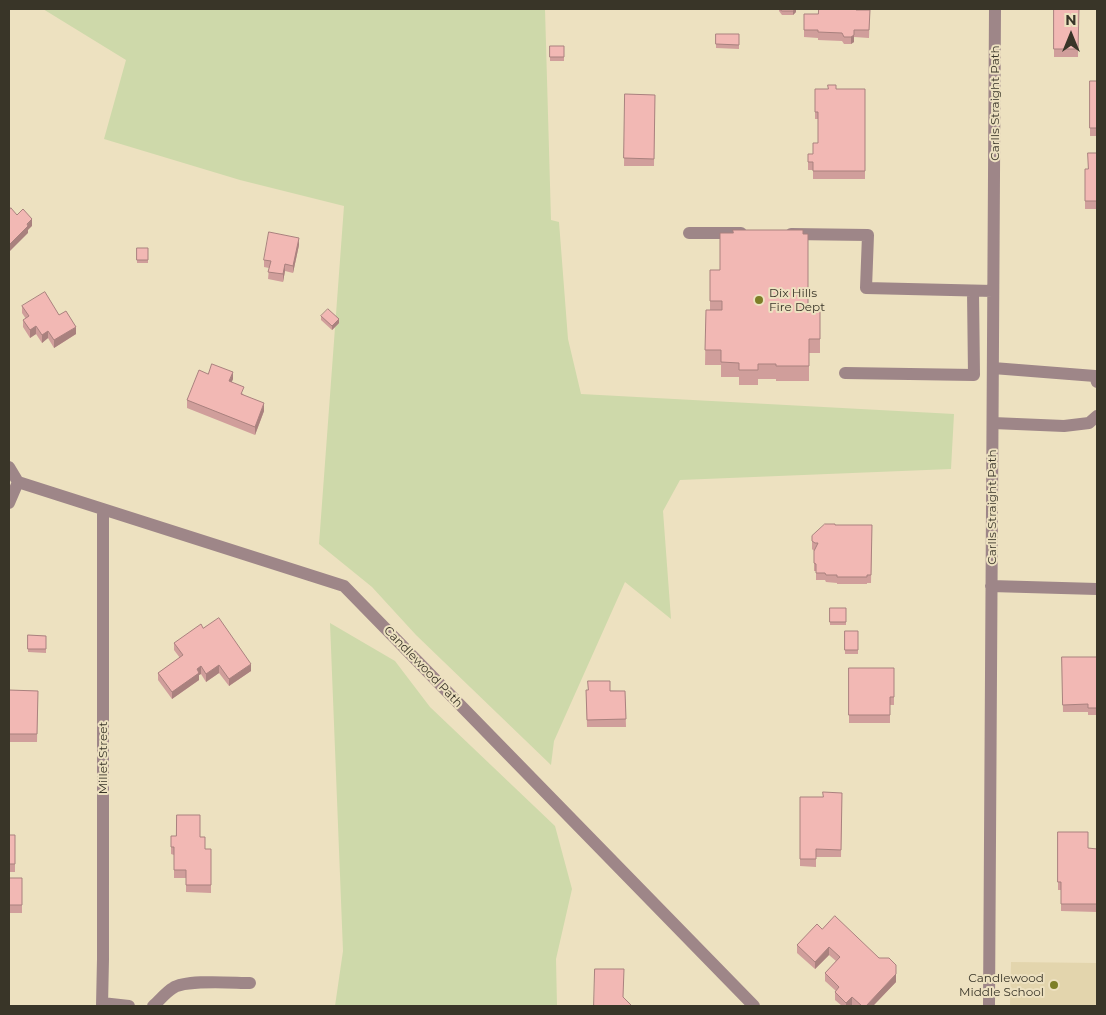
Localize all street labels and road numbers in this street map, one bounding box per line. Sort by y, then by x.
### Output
street label: Carlls Straight Path [988,45,1002,161]
street label: Carlls Straight Path [985,449,999,565]
street label: Candlewood Path [381,623,465,711]
street label: Millet Street [96,722,110,794]

